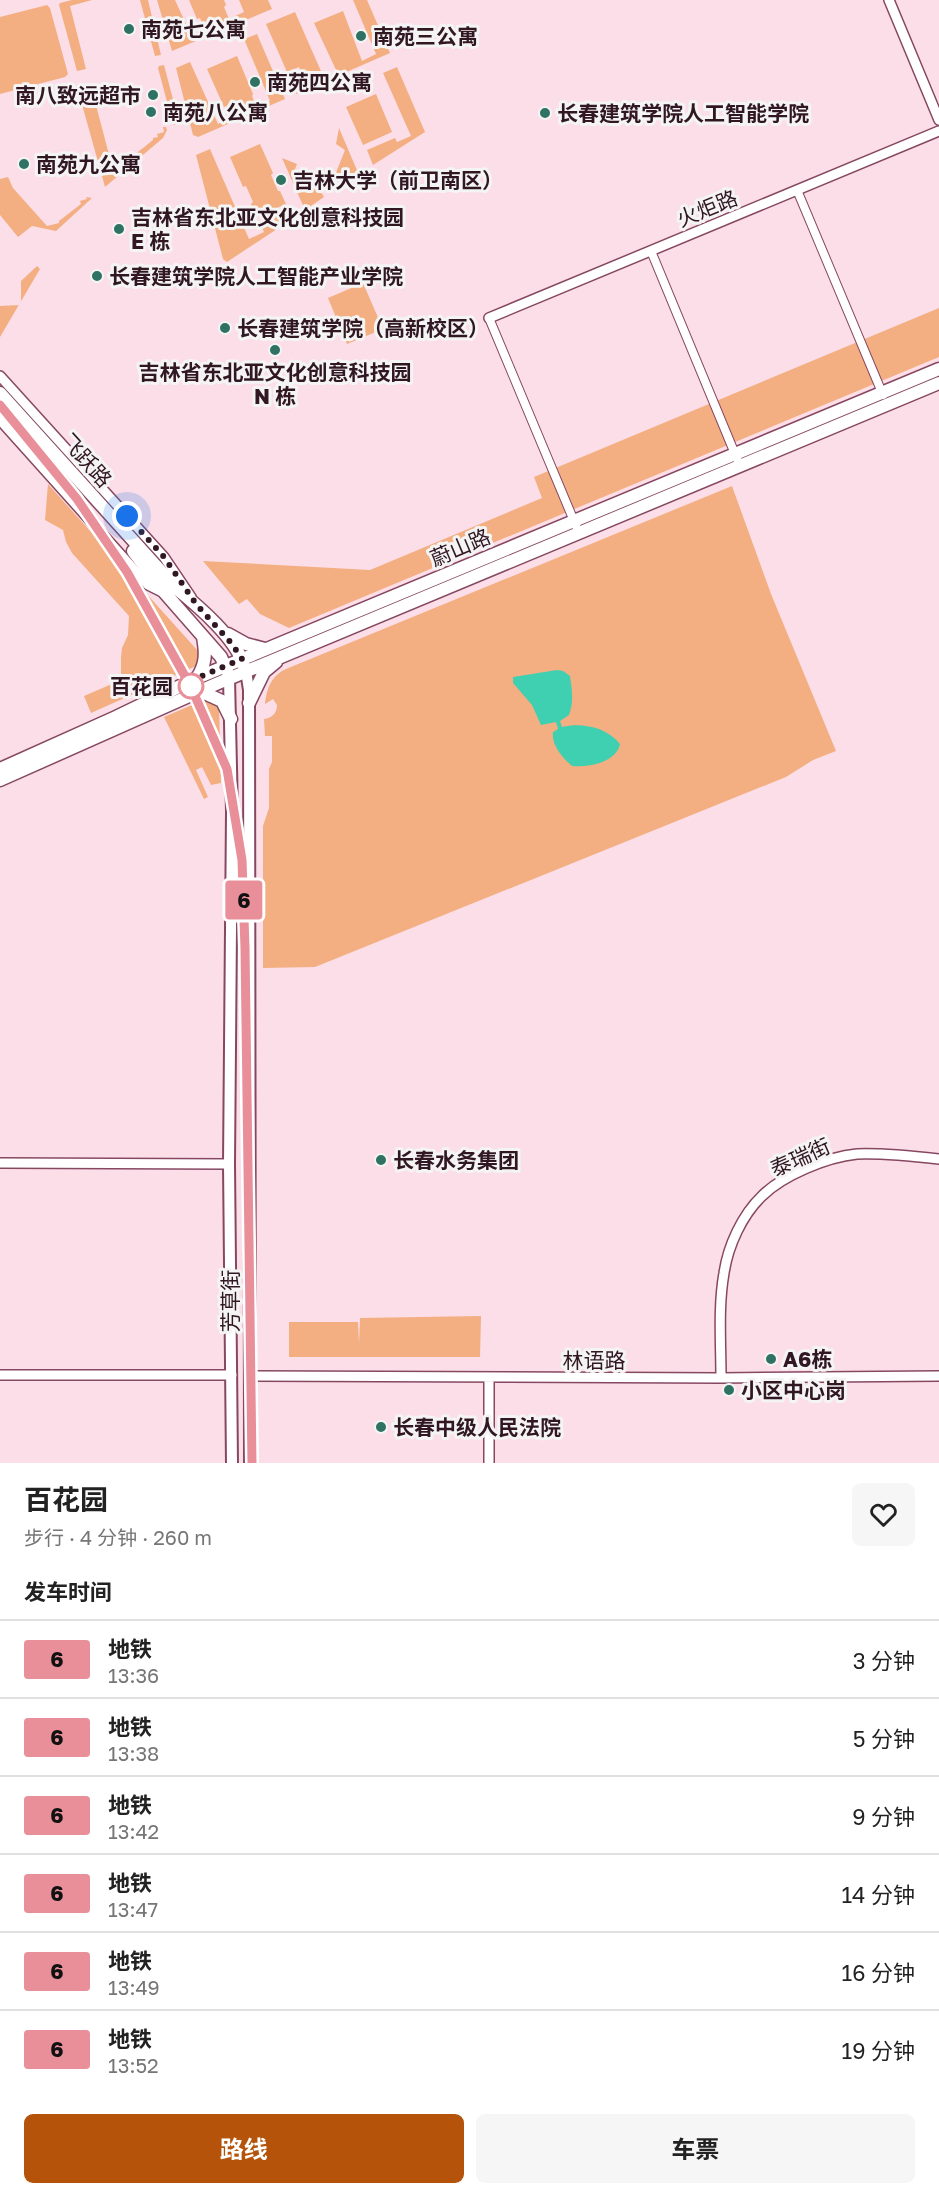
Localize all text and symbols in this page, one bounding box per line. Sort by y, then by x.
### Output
place label: 南苑七公寓 [141,16,246,42]
marker: 南苑七公寓 [122,22,136,36]
place label: 南苑三公寓 [373,23,478,49]
marker: 南苑三公寓 [354,29,368,43]
place label: 南苑四公寓 [267,69,372,95]
marker: 南苑四公寓 [248,75,262,89]
place label: 南八致远超市 [15,82,141,108]
marker: 南八致远超市 [146,88,160,102]
place label: 南苑八公寓 [163,99,268,125]
place label: 长春建筑学院人工智能学院 [557,100,809,126]
marker: 南苑八公寓 [144,105,158,119]
marker: 长春建筑学院人工智能学院 [538,106,552,120]
place label: 南苑九公寓 [36,151,141,177]
marker: 南苑九公寓 [17,157,31,171]
place label: 吉林大学（前卫南区） [293,167,503,193]
marker: 吉林大学（前卫南区） [274,173,288,187]
street label: 火炬路 [673,184,741,232]
place label: 吉林省东北亚文化创意科技园 E 栋 [131,204,404,254]
marker: 吉林省东北亚文化创意科技园 E 栋 [112,222,126,236]
place label: 长春建筑学院人工智能产业学院 [109,263,403,289]
marker: 长春建筑学院人工智能产业学院 [90,269,104,283]
place label: 长春建筑学院（高新校区） [237,315,489,341]
marker: 长春建筑学院（高新校区） [218,321,232,335]
marker: 吉林省东北亚文化创意科技园 N 栋 [268,343,282,357]
place label: 吉林省东北亚文化创意科技园 N 栋 [139,359,412,409]
street label: 飞跃路 [56,428,118,492]
your location [112,501,142,531]
street label: 蔚山路 [426,523,494,571]
place label: 百花园 [110,673,173,699]
marker: 百花园 [178,673,204,699]
line badge: 6 [224,880,264,920]
text: 6 [237,887,251,913]
street label: 泰瑞街 [766,1132,834,1182]
place label: 长春水务集团 [393,1147,519,1173]
marker: 长春水务集团 [374,1153,388,1167]
street label: 芳草街 [217,1270,243,1333]
place label: A6栋 [783,1346,832,1372]
street label: 林语路 [563,1347,626,1373]
marker: A6栋 [764,1352,778,1366]
place label: 小区中心岗 [741,1377,846,1403]
marker: 小区中心岗 [722,1383,736,1397]
place label: 长春中级人民法院 [393,1414,561,1440]
marker: 长春中级人民法院 [374,1420,388,1434]
text: 百花园 [24,1483,108,1516]
button: heart [852,1483,915,1546]
text: 步行 · 4 分钟 · 260 m [24,1525,212,1549]
text: 发车时间 [24,1578,112,1605]
text: 地铁 [108,1635,152,1662]
text: 6 [50,1646,64,1672]
text: 3 分钟 [853,1647,915,1674]
text: 13:36 [108,1663,159,1687]
text: 地铁 [108,1713,152,1740]
text: 6 [50,1724,64,1750]
text: 5 分钟 [853,1725,915,1752]
text: 13:38 [108,1741,159,1765]
text: 地铁 [108,1791,152,1818]
text: 6 [50,1802,64,1828]
text: 9 分钟 [852,1803,915,1830]
text: 13:42 [108,1819,159,1843]
text: 地铁 [108,1869,152,1896]
text: 6 [50,1880,64,1906]
text: 14 分钟 [841,1881,915,1908]
text: 13:47 [108,1897,158,1921]
text: 地铁 [108,1947,152,1974]
text: 6 [50,1958,64,1984]
text: 16 分钟 [842,1959,915,1986]
text: 13:49 [108,1975,160,1999]
text: 地铁 [108,2025,152,2052]
text: 6 [50,2036,64,2062]
text: 19 分钟 [842,2037,915,2064]
text: 13:52 [108,2053,159,2077]
button: 路线 [24,2114,464,2183]
button: 车票 [476,2114,915,2183]

